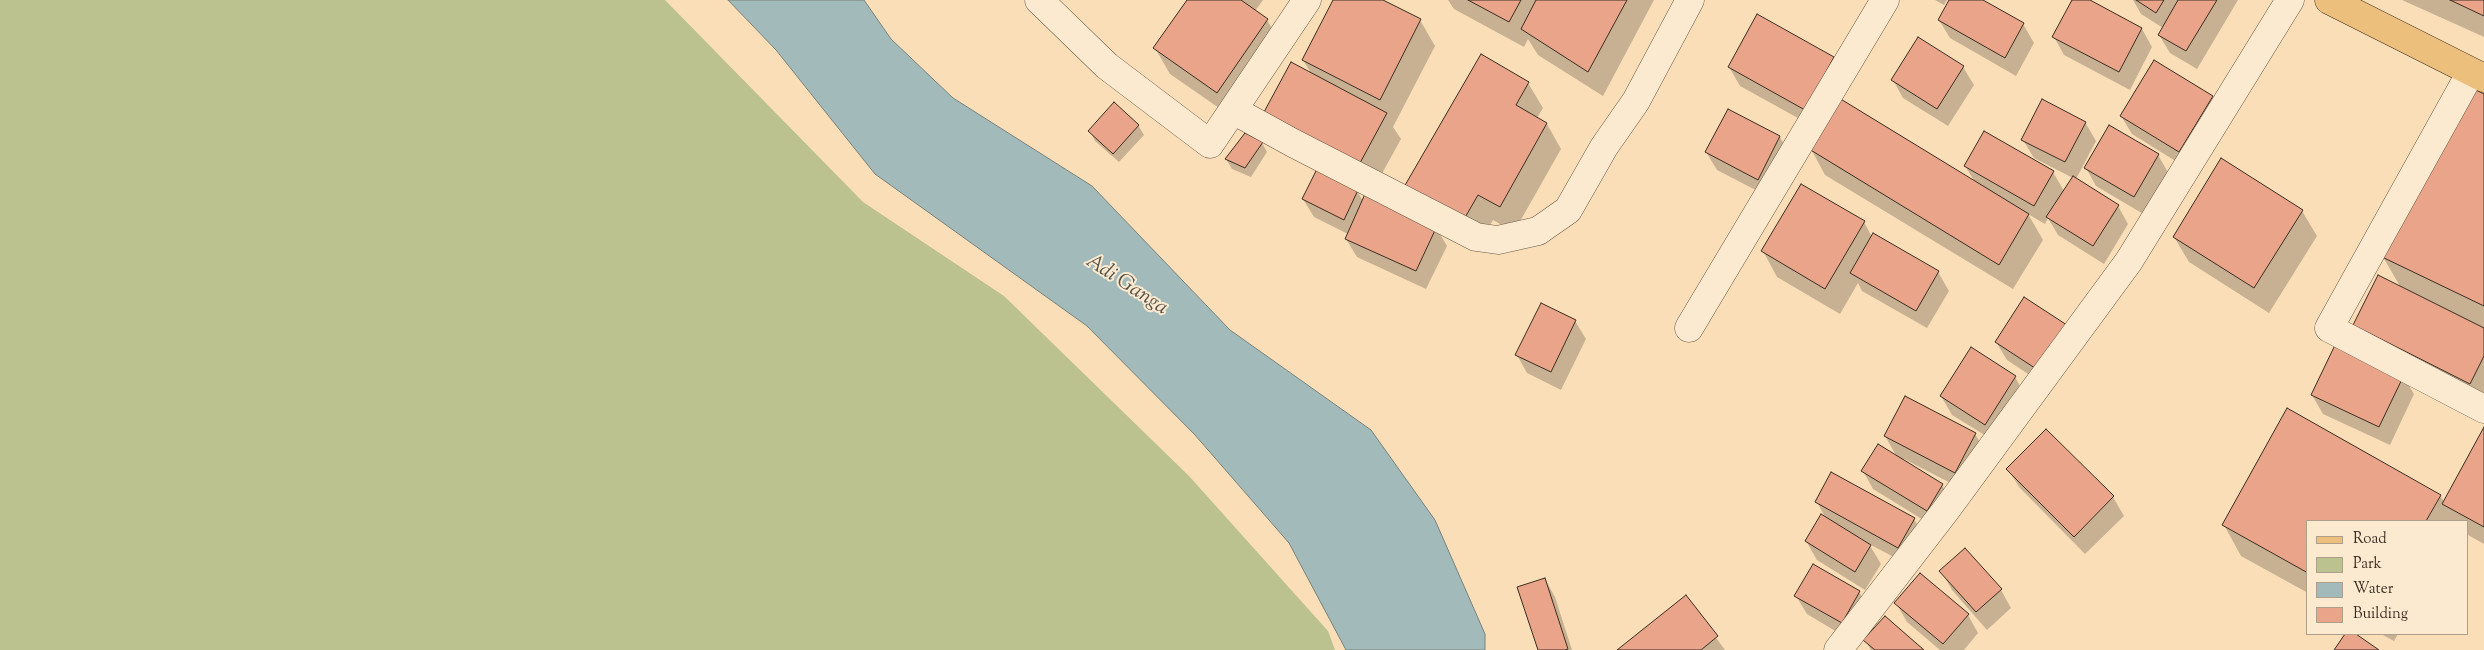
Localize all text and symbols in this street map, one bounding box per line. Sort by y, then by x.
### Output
water label: Adi Ganga [1080,250,1172,322]
legend [2306,520,2469,635]
text: Road [2353,529,2387,550]
text: Park [2353,554,2382,575]
text: Water [2353,579,2393,600]
text: Building [2353,604,2408,625]

